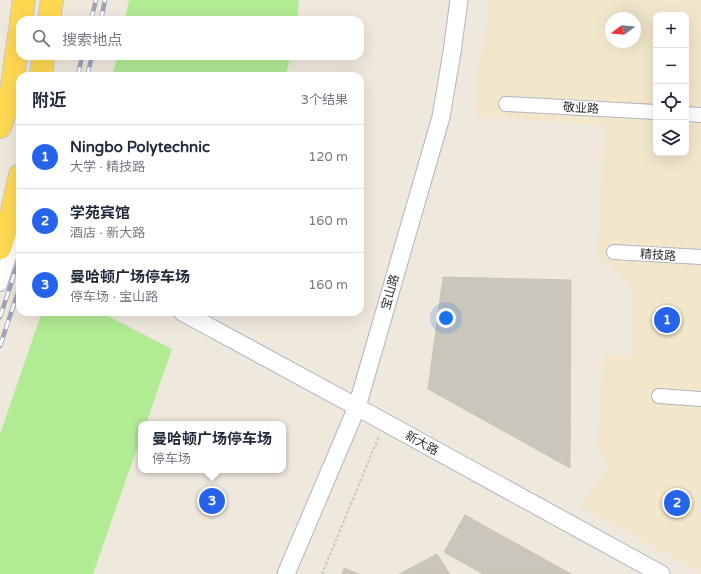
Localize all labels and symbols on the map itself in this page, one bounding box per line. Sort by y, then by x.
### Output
north arrow [605,12,641,48]
street label: 敬业路 [563,100,599,116]
street label: 精技路 [640,247,676,263]
street label: 宝山路 [378,273,402,311]
pin: 1 [654,305,680,335]
your location [436,308,456,328]
street label: 新大路 [403,428,441,458]
pin: 3 [199,486,225,516]
pin: 2 [664,488,690,518]

